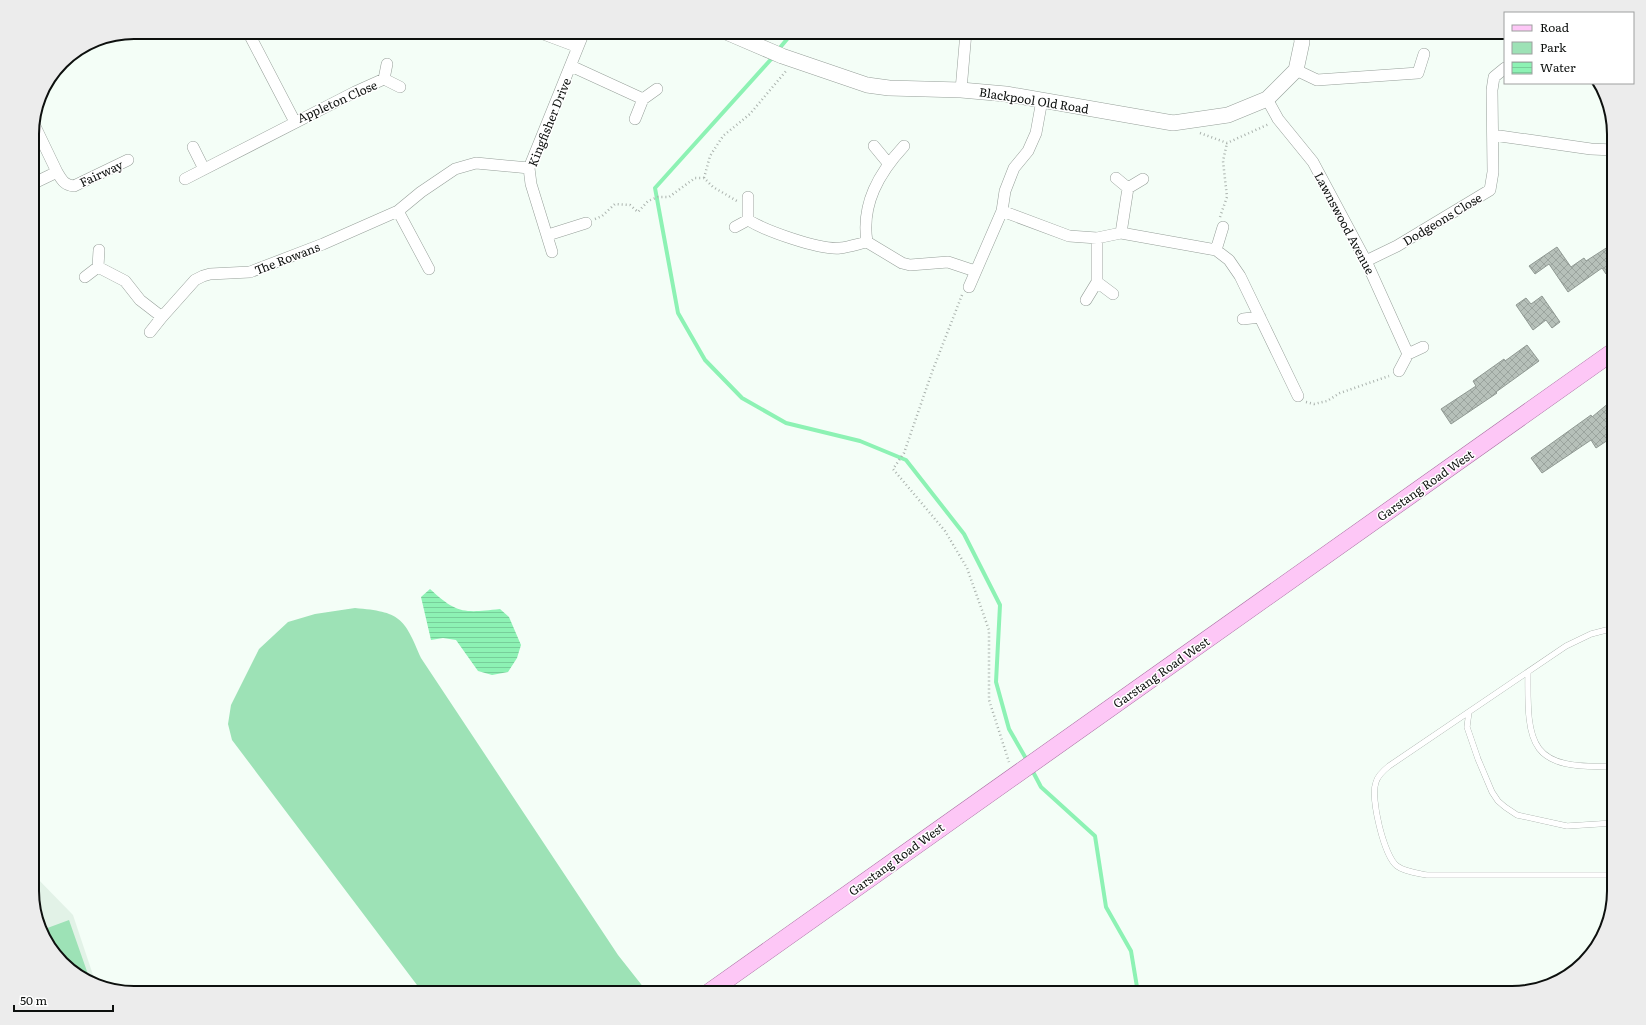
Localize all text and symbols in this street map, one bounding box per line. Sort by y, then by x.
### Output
legend [1504,12,1634,84]
text: Road [1540,18,1570,36]
text: Park [1540,38,1567,56]
text: Water [1540,58,1576,76]
street label: Appleton Close [294,75,380,127]
street label: Kingfisher Drive [523,75,575,169]
street label: Blackpool Old Road [978,82,1091,118]
street label: Fairway [76,155,126,191]
street label: Lawnswood Avenue [1310,169,1380,277]
street label: Dodgeons Close [1399,188,1485,250]
street label: The Rowans [252,237,323,279]
street label: Garstang Road West [1373,445,1477,525]
street label: Garstang Road West [1109,632,1213,712]
street label: Garstang Road West [845,818,948,900]
scale bar [14,987,113,1013]
text: 50 m [20,991,47,1009]

